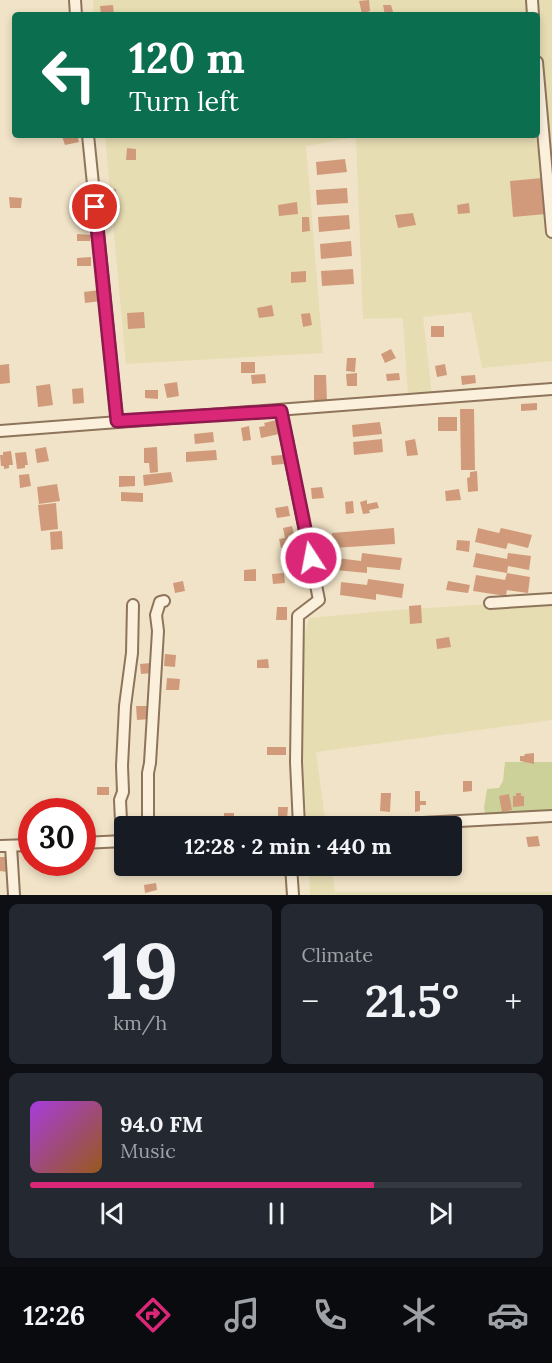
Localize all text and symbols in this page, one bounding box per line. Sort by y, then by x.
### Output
text: 120 m [129,31,245,85]
icon: left [30,36,108,114]
text: Turn left [129,84,239,118]
pin [69,181,120,232]
icon: arrive [78,190,111,223]
position arrow [279,526,343,590]
speed limit sign: 30 [18,798,96,876]
text: 12:28 · 2 min · 440 m [185,832,391,860]
text: 19 [102,921,179,1020]
text: Climate [302,942,373,967]
text: 21.5° [365,972,459,1029]
text: − [302,980,319,1022]
text: + [504,980,522,1022]
text: km/h [113,1010,167,1035]
text: 94.0 FM [120,1110,203,1138]
text: Music [120,1138,176,1163]
icon: previous [96,1197,129,1230]
icon: pause [260,1197,293,1230]
icon: next [424,1197,457,1230]
icon: directions [132,1294,174,1336]
icon: music [221,1294,263,1336]
icon: phone [309,1294,351,1336]
icon: climate [398,1294,440,1336]
icon: car [487,1294,529,1336]
text: 12:26 [23,1298,85,1332]

